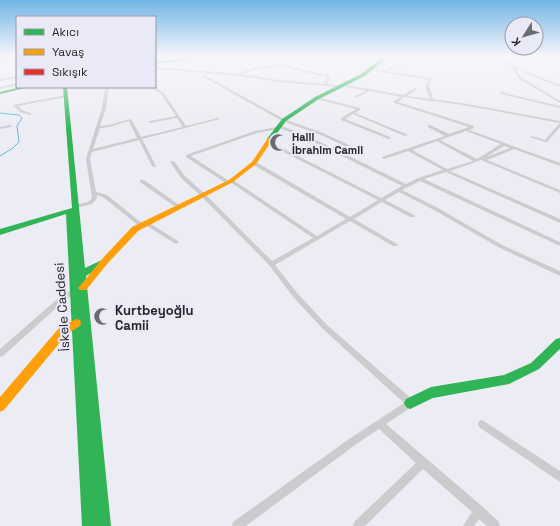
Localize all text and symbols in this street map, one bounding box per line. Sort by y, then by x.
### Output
legend [16,16,156,88]
north arrow [504,16,544,56]
text: Akıcı [52,24,79,40]
text: K [508,35,524,49]
text: Yavaş [52,44,84,60]
text: Sıkışık [52,64,88,80]
place label: Halil İbrahim Camii [292,130,363,157]
mosque icon: Halil İbrahim Camii [269,133,289,153]
street label: İskele Caddesi [50,262,74,352]
place label: Kurtbeyoğlu Camii [115,302,194,334]
mosque icon: Kurtbeyoğlu Camii [92,307,112,327]

